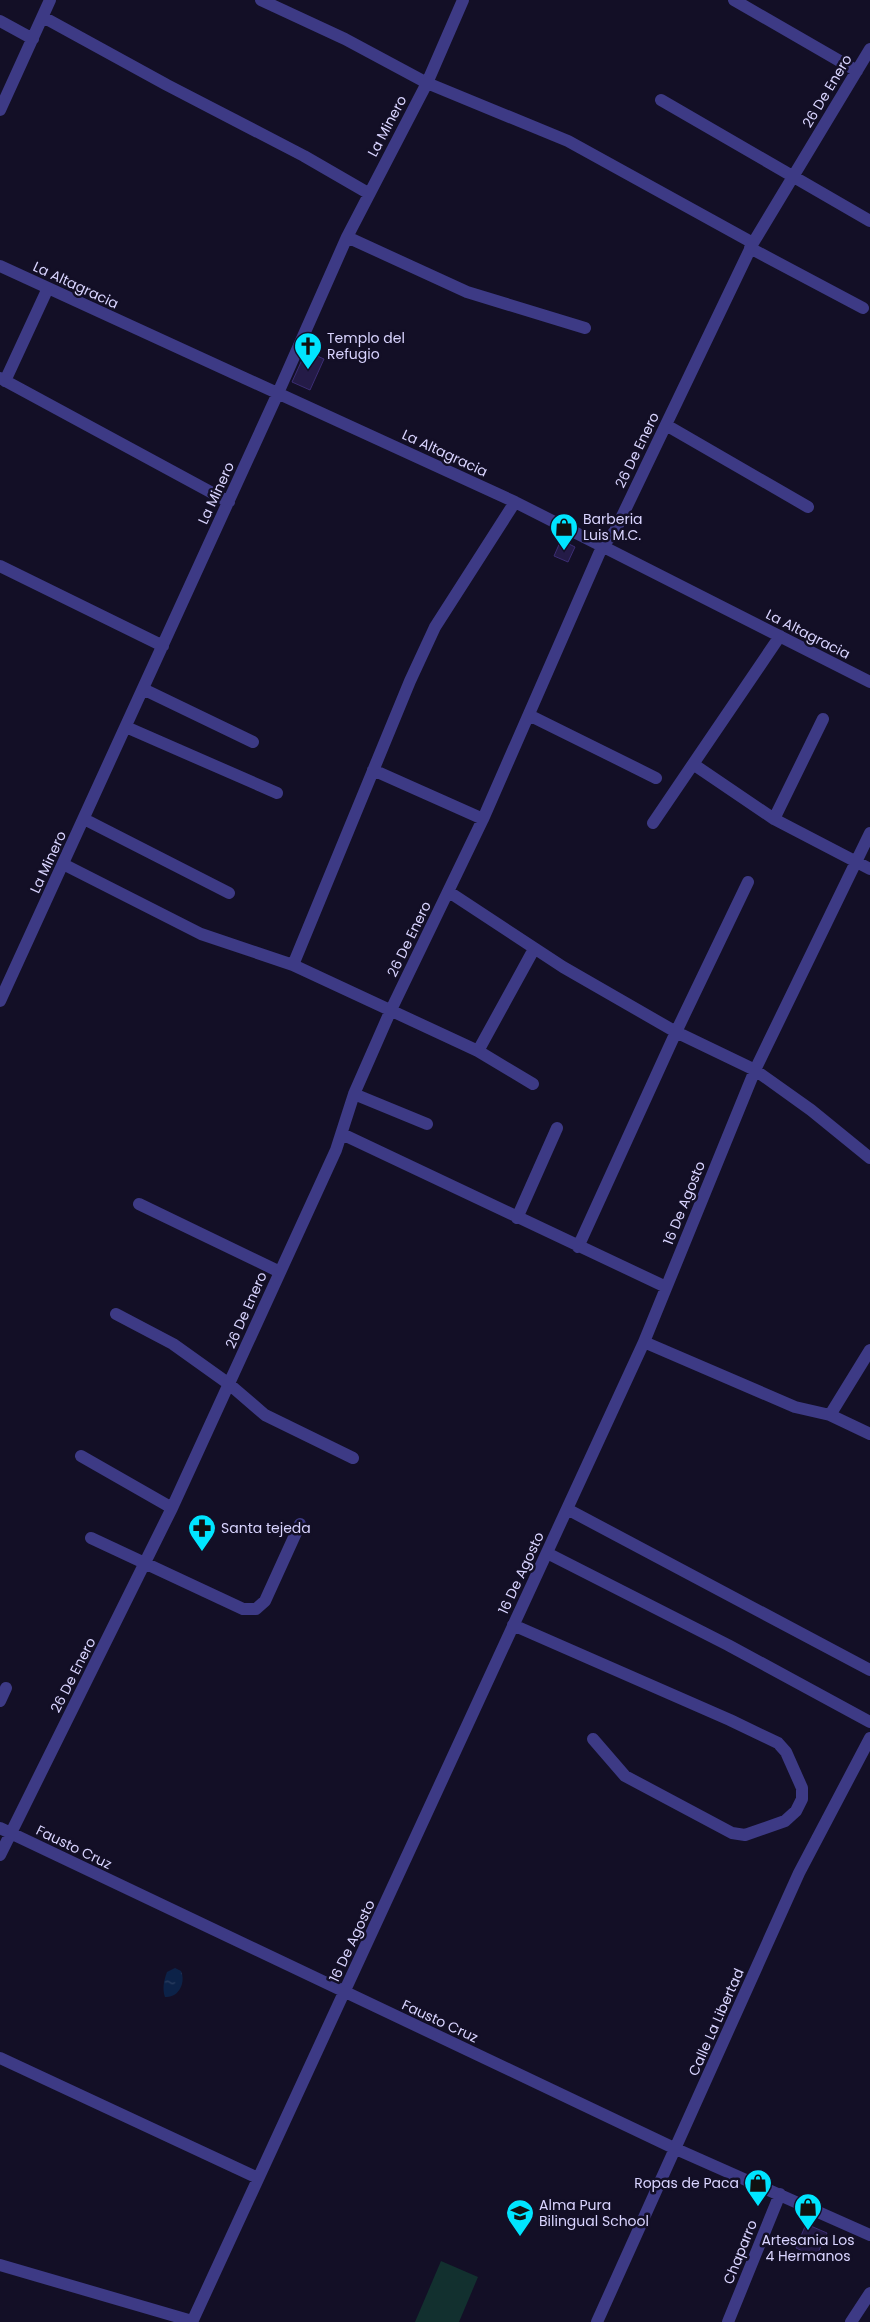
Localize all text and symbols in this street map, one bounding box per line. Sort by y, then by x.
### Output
street label: 26 De Enero [797,51,857,131]
street label: La Minero [363,92,411,160]
street label: La Altagracia [30,256,122,314]
place label: Templo del Refugio [327,328,405,364]
church icon: Templo del Refugio [293,331,323,370]
street label: 26 De Enero [610,409,664,491]
street label: La Altagracia [399,424,491,482]
street label: La Minero [193,459,239,527]
place label: Barberia Luis M.C. [583,509,643,545]
shop icon: Barberia Luis M.C. [549,512,579,551]
street label: La Altagracia [762,604,854,664]
street label: La Minero [25,828,71,896]
street label: 26 De Enero [382,898,436,980]
street label: 16 De Agosto [658,1158,710,1248]
street label: 26 De Enero [220,1268,272,1352]
pharmacy icon: Santa tejeda [187,1513,217,1552]
place label: Santa tejeda [221,1518,311,1538]
street label: 16 De Agosto [493,1529,549,1617]
street label: 26 De Enero [45,1634,101,1716]
street label: Fausto Cruz [33,1820,115,1874]
street label: 16 De Agosto [324,1897,380,1985]
street label: Calle La Libertad [683,1965,749,2079]
street label: Fausto Cruz [399,1995,481,2047]
shop icon: Ropas de Paca [743,2168,773,2207]
place label: Ropas de Paca [634,2173,739,2193]
shop icon: Artesania Los 4 Hermanos [793,2192,823,2231]
place label: Alma Pura Bilingual School [539,2195,649,2231]
school or university icon: Alma Pura Bilingual School [505,2198,535,2237]
street label: Chaparro [718,2217,762,2287]
place label: Artesania Los 4 Hermanos [761,2230,855,2266]

